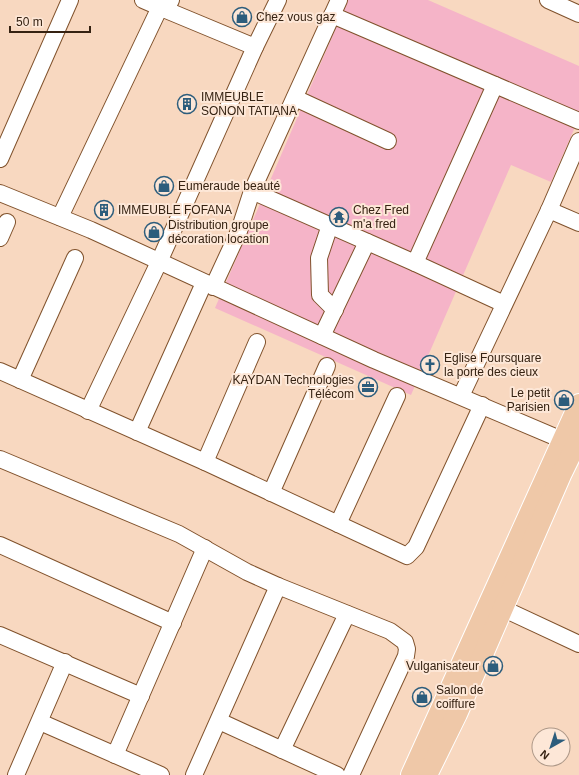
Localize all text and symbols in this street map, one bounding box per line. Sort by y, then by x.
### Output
shop icon: Chez vous gaz [231,6,253,28]
scale bar [10,8,90,34]
place label: Chez vous gaz [256,10,335,24]
text: 50 m [16,15,43,29]
place label: IMMEUBLE SONON TATIANA [201,90,297,118]
building icon: IMMEUBLE SONON TATIANA [176,93,198,115]
shop icon: Eumeraude beauté [153,175,175,197]
place label: Eumeraude beauté [178,179,280,193]
building icon: IMMEUBLE FOFANA [93,199,115,221]
place label: IMMEUBLE FOFANA [118,203,232,217]
place label: Chez Fred m'a fred [353,203,409,231]
temple icon: Chez Fred m'a fred [328,206,350,228]
place label: Distribution groupe décoration location [168,218,269,246]
shop icon: Distribution groupe décoration location [143,221,165,243]
place label: Eglise Foursquare la porte des cieux [444,351,542,379]
church icon: Eglise Foursquare la porte des cieux [419,354,441,376]
place label: KAYDAN Technologies Télécom [232,373,354,401]
office icon: KAYDAN Technologies Télécom [357,376,379,398]
place label: Le petit Parisien [507,386,551,414]
shop icon: Le petit Parisien [553,389,575,411]
shop icon: Vulganisateur [482,655,504,677]
place label: Vulganisateur [406,659,479,673]
place label: Salon de coiffure [436,683,484,711]
shop icon: Salon de coiffure [411,686,433,708]
north arrow [531,727,571,767]
text: N [538,748,552,762]

